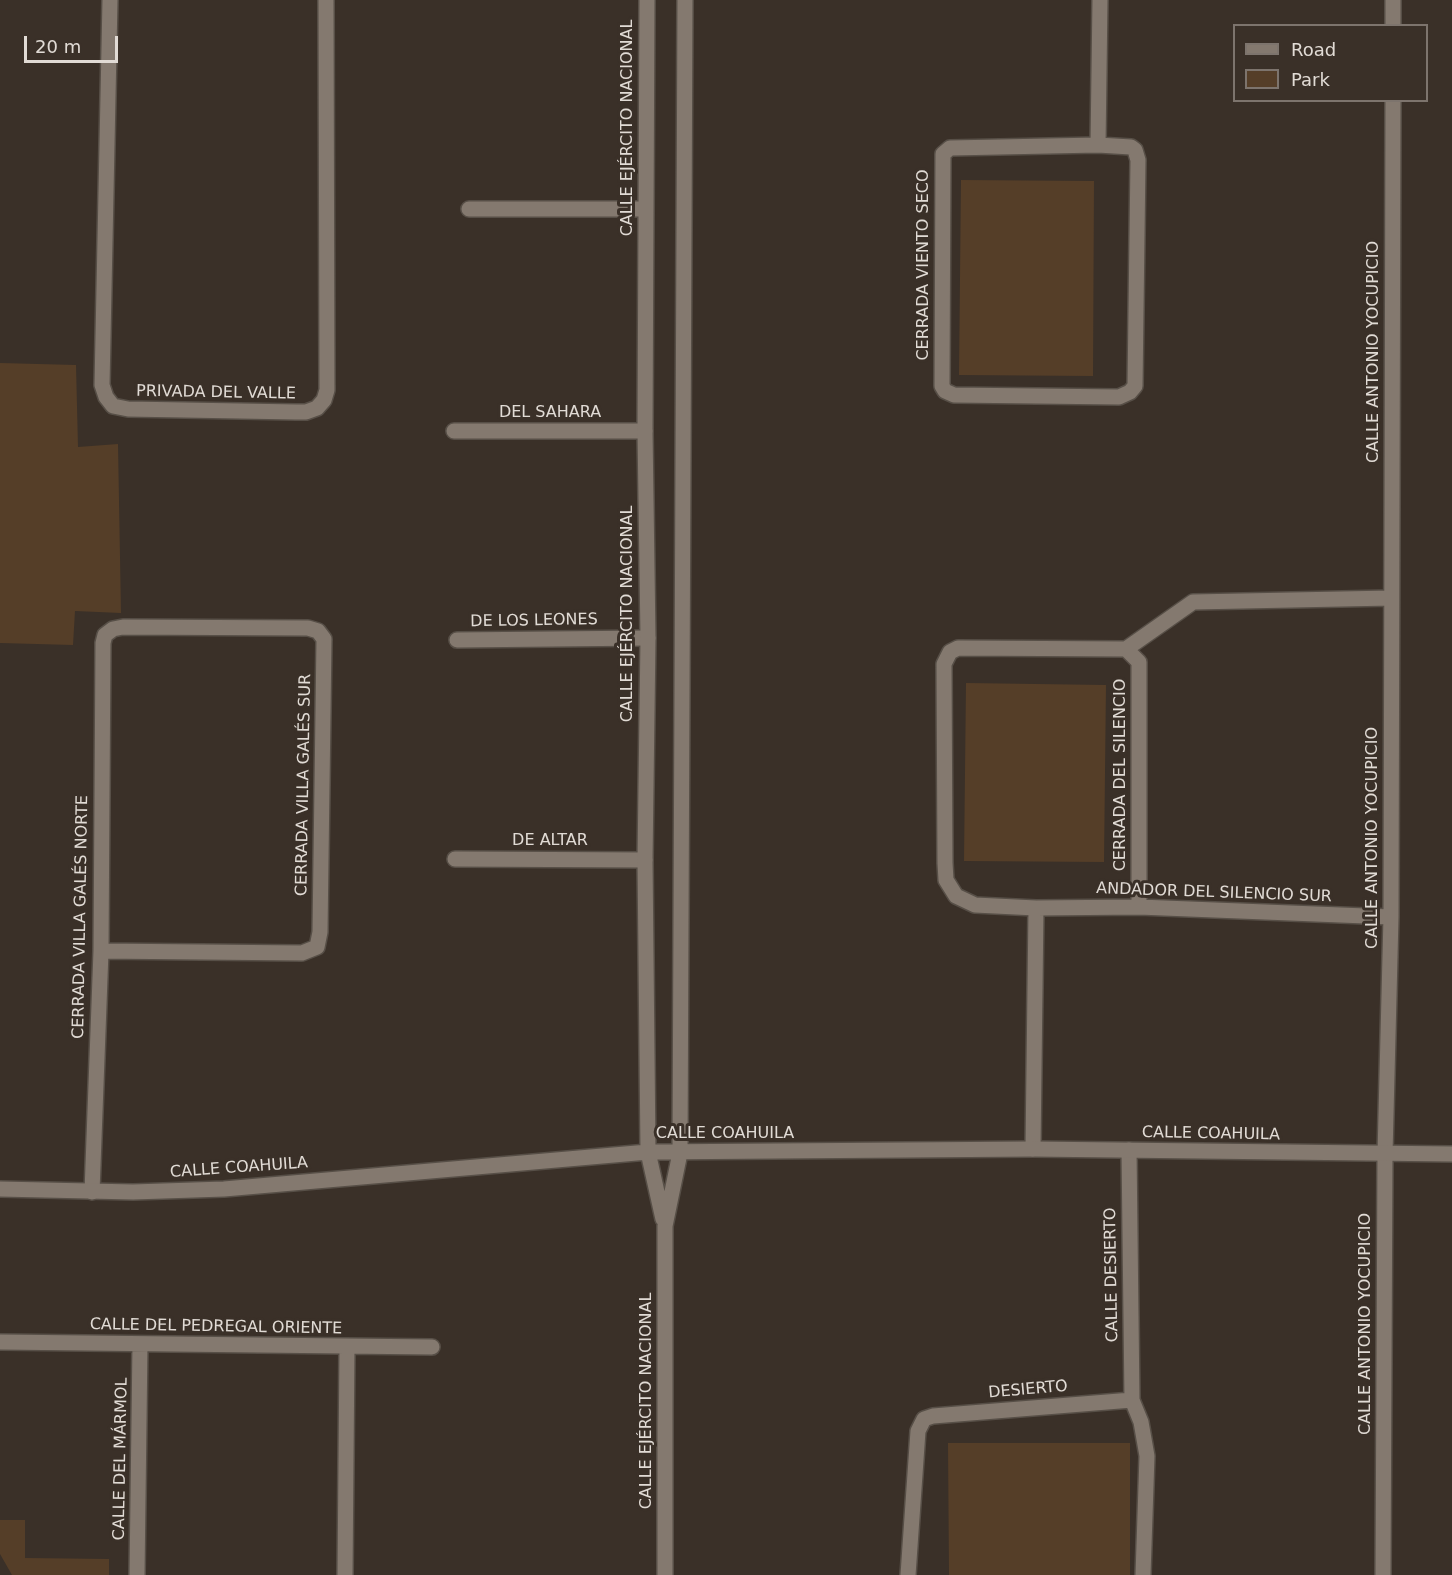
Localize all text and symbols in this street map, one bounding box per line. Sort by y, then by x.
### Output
street label: CALLE EJÉRCITO NACIONAL [618,20,638,236]
scale bar [27,24,122,62]
legend [1233,24,1428,102]
text: 20 m [35,36,81,57]
text: Road [1291,39,1336,60]
text: Park [1291,69,1330,90]
street label: CERRADA VIENTO SECO [914,169,934,361]
street label: CALLE ANTONIO YOCUPICIO [1364,241,1384,463]
street label: PRIVADA DEL VALLE [136,382,296,404]
street label: DEL SAHARA [499,403,601,423]
street label: CALLE EJÉRCITO NACIONAL [618,506,638,722]
street label: DE LOS LEONES [470,610,598,632]
street label: CERRADA VILLA GALÉS SUR [292,674,316,896]
street label: CERRADA DEL SILENCIO [1111,679,1131,871]
street label: CALLE ANTONIO YOCUPICIO [1363,727,1383,949]
street label: CERRADA VILLA GALÉS NORTE [69,795,93,1039]
street label: DE ALTAR [512,831,588,851]
street label: ANDADOR DEL SILENCIO SUR [1096,879,1332,907]
street label: CALLE COAHUILA [1142,1123,1280,1145]
street label: CALLE COAHUILA [656,1124,794,1144]
street label: CALLE COAHUILA [169,1154,309,1182]
street label: CALLE DESIERTO [1101,1207,1123,1343]
street label: CALLE ANTONIO YOCUPICIO [1356,1213,1376,1435]
street label: CALLE EJÉRCITO NACIONAL [637,1293,657,1509]
street label: CALLE DEL PEDREGAL ORIENTE [90,1315,342,1339]
street label: CALLE DEL MÁRMOL [110,1377,132,1541]
street label: DESIERTO [987,1377,1069,1403]

